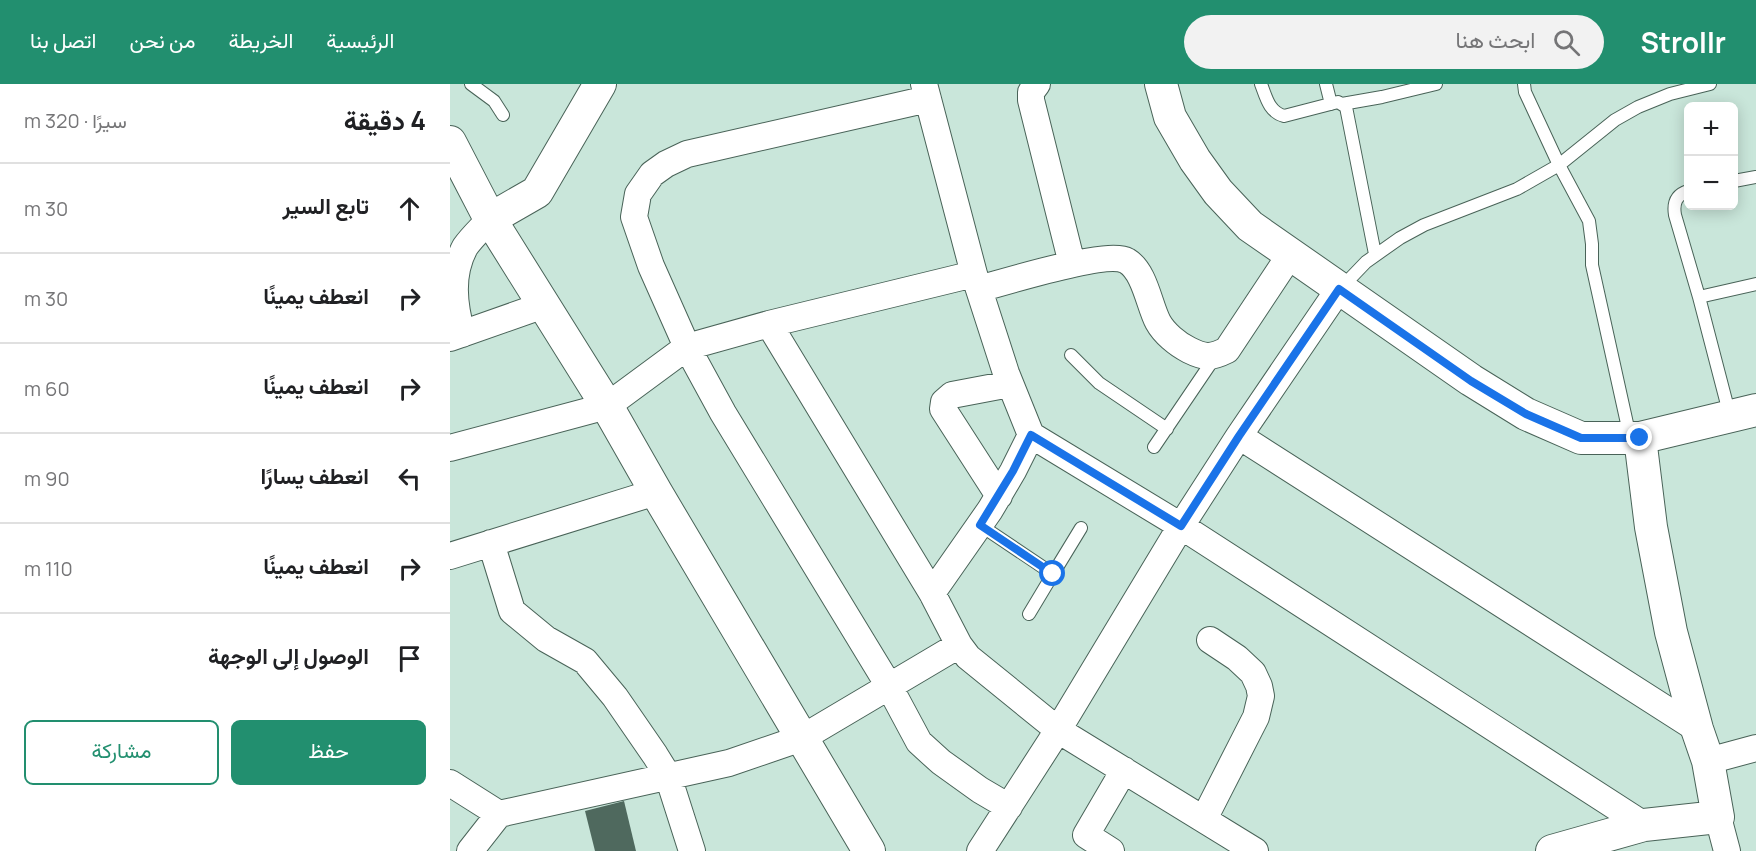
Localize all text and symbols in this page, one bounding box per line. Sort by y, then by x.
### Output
search box [1184,15,1604,69]
text: Strollr [1640,23,1726,61]
text: ابحث هنا [1455,25,1535,55]
text: اتصل بنا [30,26,96,54]
text: من نحن [129,26,195,54]
text: الخريطة [228,26,293,54]
text: الرئيسية [326,26,394,54]
icon: search [1550,26,1583,59]
text: 4 دقيقة [344,102,426,138]
map controls [1684,102,1738,210]
button: + [1684,102,1738,156]
text: سيرًا · 320 m [24,107,127,134]
button: − [1684,156,1738,210]
text: تابع السير [283,191,369,221]
icon: ahead [393,192,426,225]
text: 30 m [24,195,68,222]
text: انعطف يمينًا [263,281,369,311]
icon: right [393,282,426,315]
text: 30 m [24,285,68,312]
text: انعطف يمينًا [263,371,369,401]
icon: right [393,372,426,405]
text: 60 m [24,375,70,402]
route end [1626,424,1652,450]
text: انعطف يسارًا [260,461,369,491]
icon: left [393,462,426,495]
text: 90 m [24,465,70,492]
text: انعطف يمينًا [263,551,369,581]
icon: right [393,552,426,585]
text: 110 m [24,555,73,582]
route start [1039,560,1065,586]
text: الوصول إلى الوجهة [208,641,369,671]
icon: arrive [393,642,426,675]
button: مشاركة [24,720,219,785]
button: حفظ [231,720,426,785]

